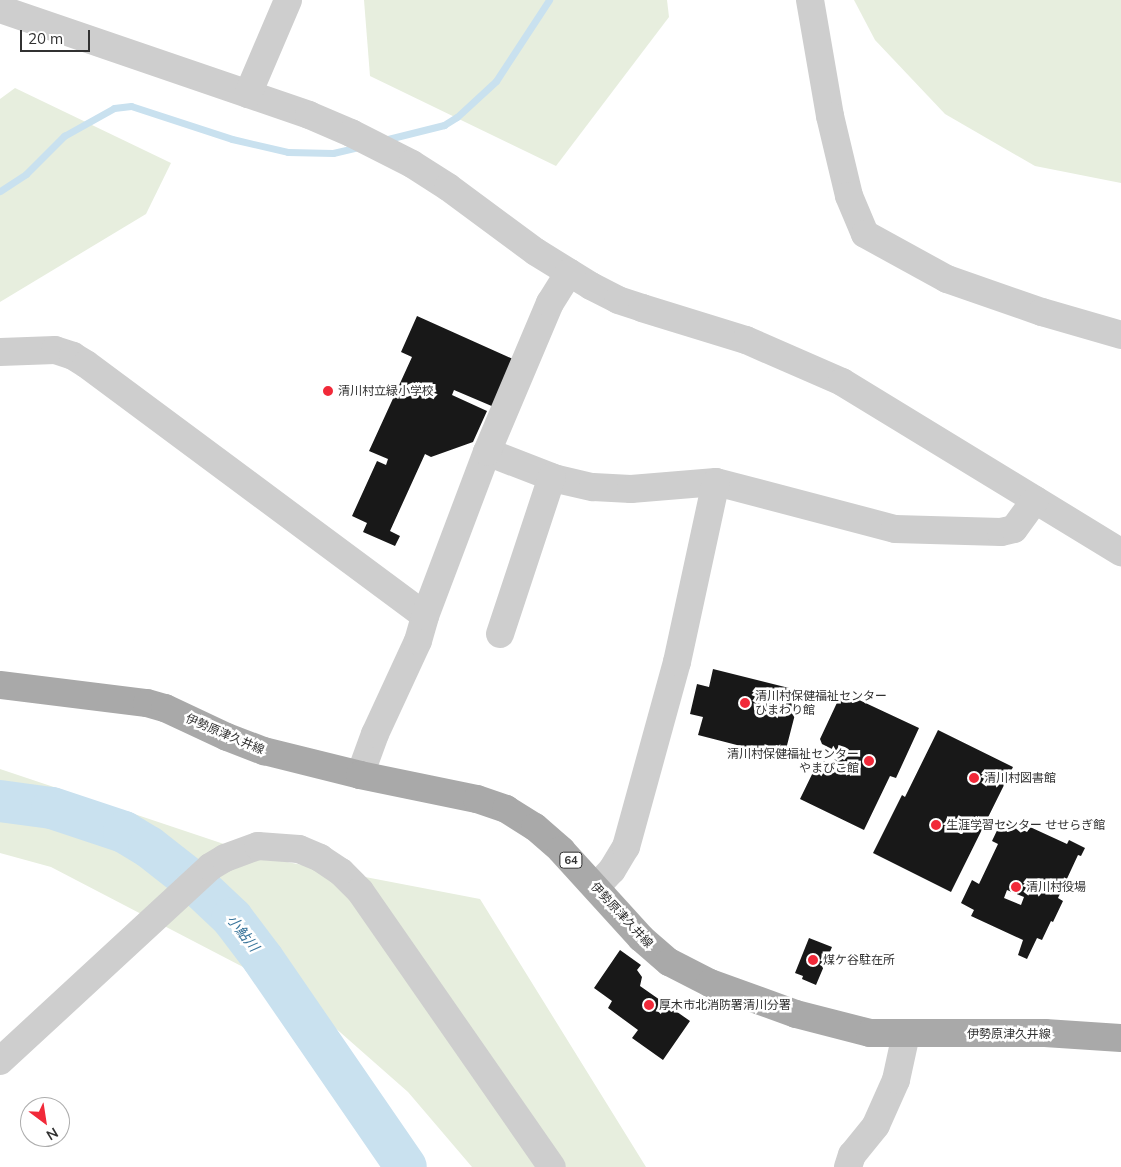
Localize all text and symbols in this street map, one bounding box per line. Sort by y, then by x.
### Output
scale bar [22,20,92,52]
text: 20 m [28,29,63,48]
place label: 清川村立緑小学校 [338,384,434,398]
marker: 清川村立緑小学校 [322,385,334,397]
place label: 清川村保健福祉センター ひまわり館 [755,689,887,717]
marker: 清川村保健福祉センター ひまわり館 [739,697,751,709]
street label: 伊勢原津久井線 [184,711,266,757]
place label: 清川村保健福祉センター やまびこ館 [727,747,859,775]
marker: 清川村保健福祉センター やまびこ館 [863,755,875,767]
place label: 清川村図書館 [984,771,1056,785]
marker: 清川村図書館 [968,772,980,784]
place label: 生涯学習センター せせらぎ館 [946,818,1105,832]
marker: 生涯学習センター せせらぎ館 [930,819,942,831]
road number: 64 [558,852,584,868]
street label: 伊勢原津久井線 [588,879,656,951]
place label: 清川村役場 [1026,880,1086,894]
marker: 清川村役場 [1010,881,1022,893]
water label: 小鮎川 [223,911,263,955]
place label: 煤ケ谷駐在所 [823,953,895,967]
marker: 煤ケ谷駐在所 [807,954,819,966]
place label: 厚木市北消防署清川分署 [659,998,791,1012]
marker: 厚木市北消防署清川分署 [643,999,655,1011]
street label: 伊勢原津久井線 [967,1027,1051,1041]
north arrow [20,1097,70,1147]
text: N [43,1124,61,1144]

